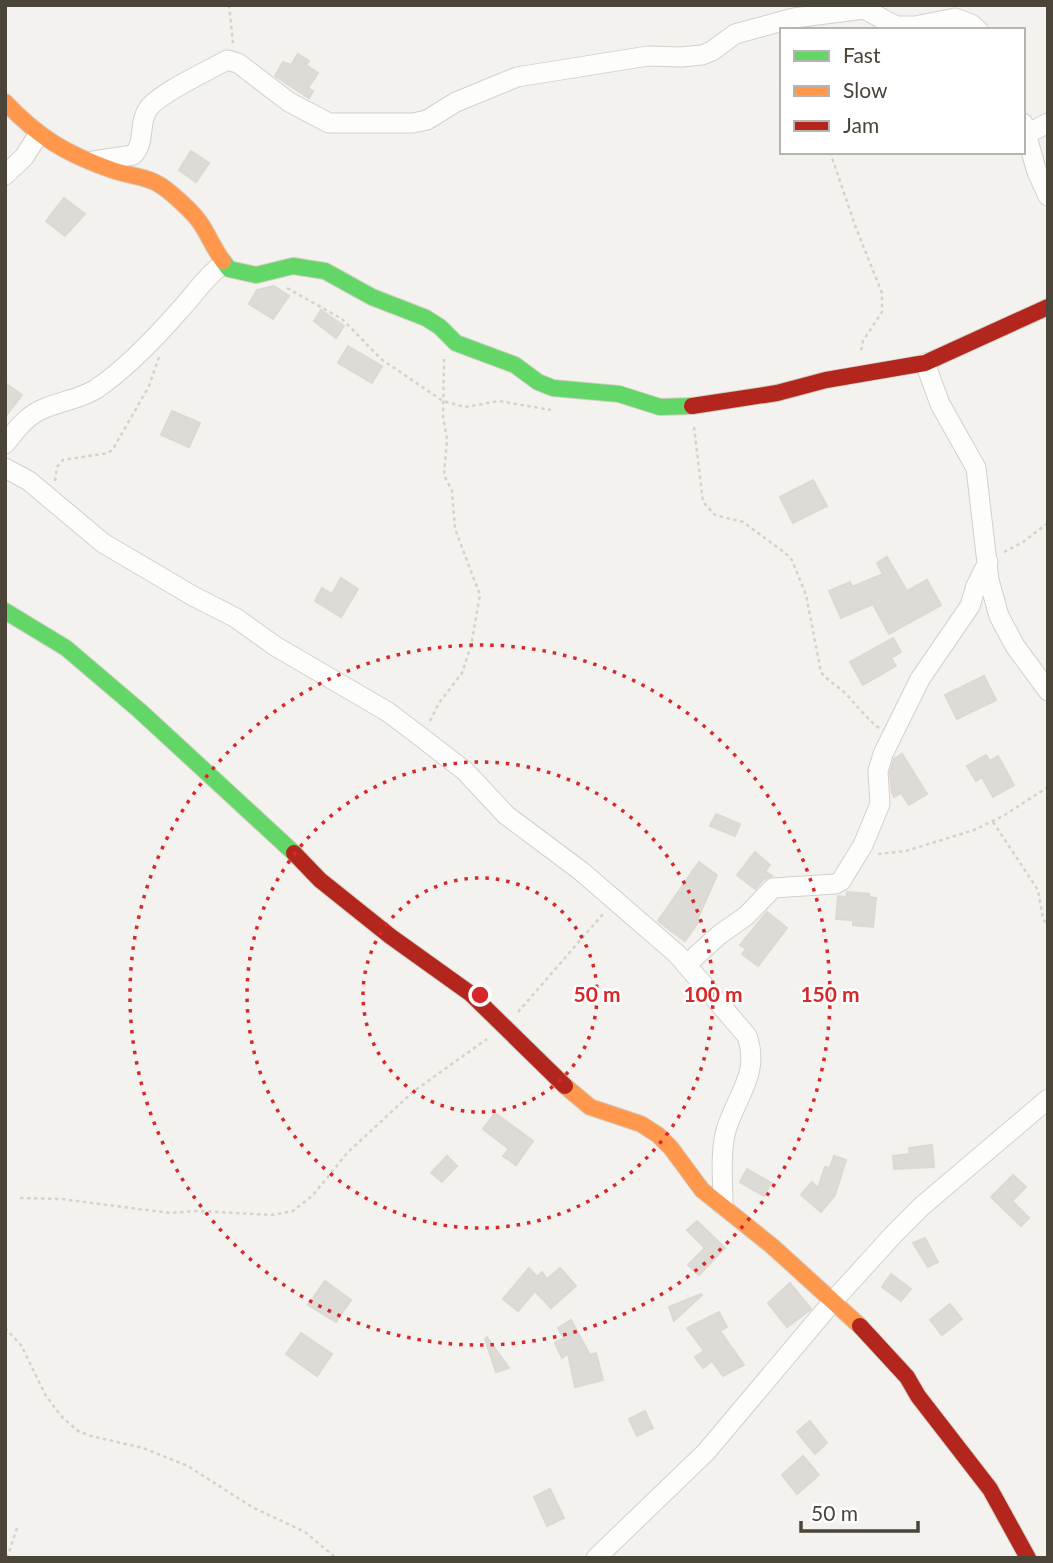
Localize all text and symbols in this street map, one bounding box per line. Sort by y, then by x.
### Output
legend [780,28,1025,154]
text: Fast [843,42,881,67]
text: Slow [843,77,888,102]
text: Jam [843,112,879,137]
text: 50 m [573,981,621,1006]
text: 100 m [683,981,743,1006]
text: 150 m [800,981,860,1006]
centre of rings [468,983,492,1007]
scale bar [801,1490,918,1534]
text: 50 m [811,1500,858,1525]

